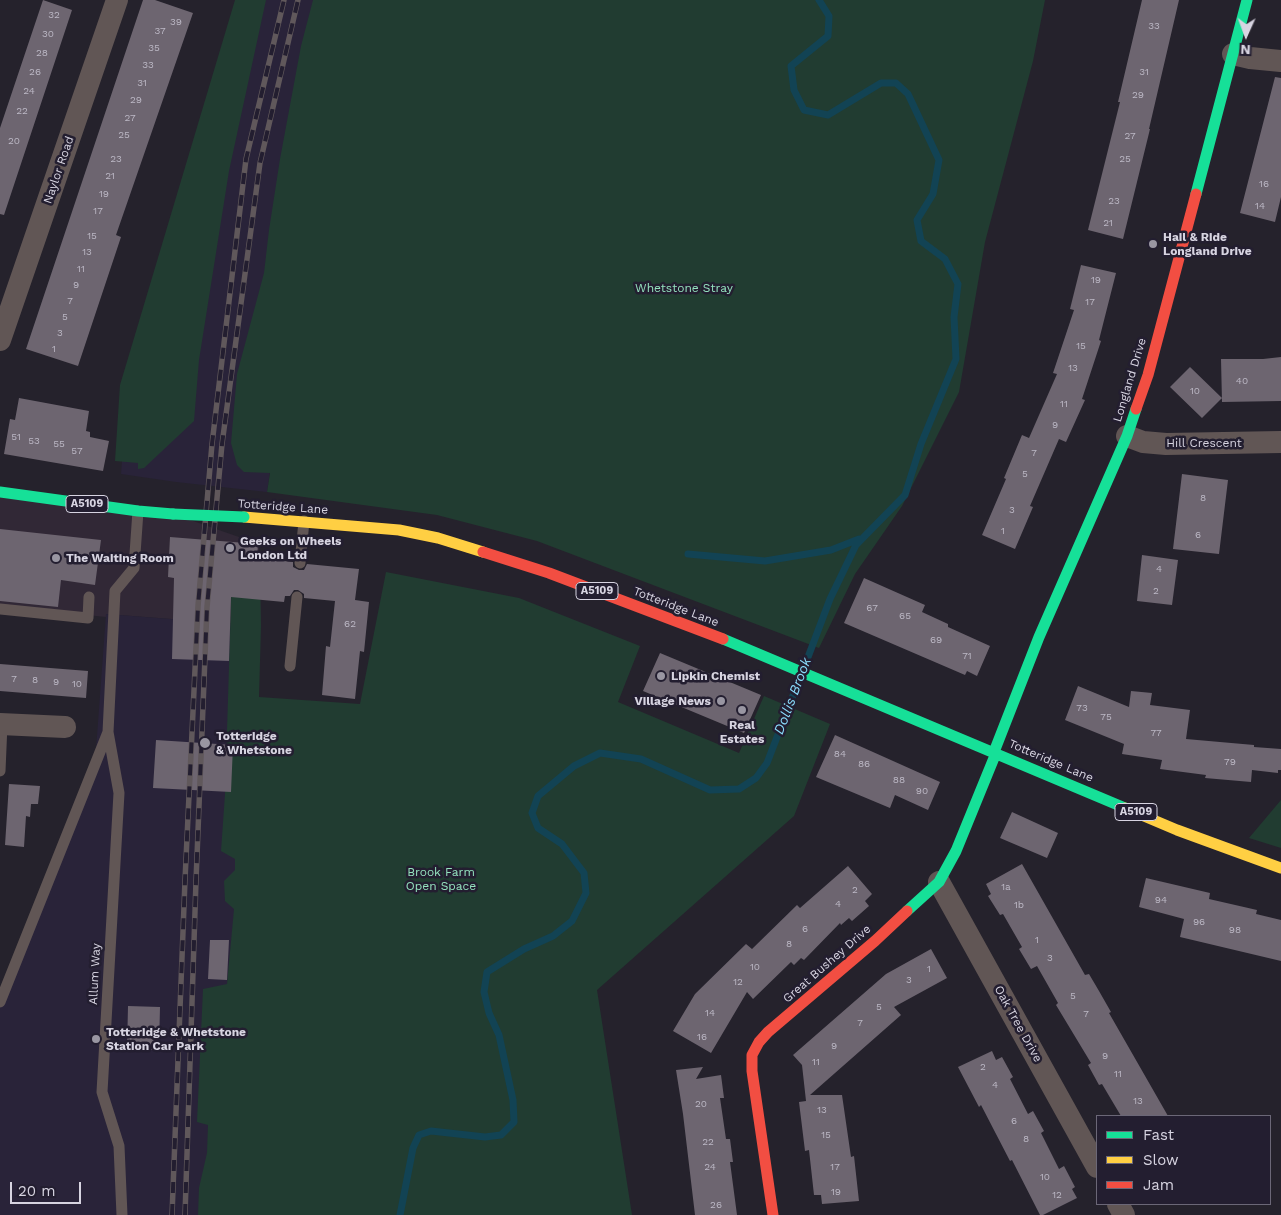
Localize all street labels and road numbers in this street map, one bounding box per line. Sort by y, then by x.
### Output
street label: Naylor Road [41,134,77,206]
street label: Longland Drive [1110,336,1150,424]
street label: Hill Crescent [1166,436,1242,450]
road number: A5109 [66,496,108,512]
street label: Totteridge Lane [237,497,329,517]
road number: A5109 [576,582,618,600]
street label: Totteridge Lane [631,584,721,630]
street label: Totteridge Lane [1007,737,1095,785]
road number: A5109 [1115,804,1157,820]
street label: Great Bushey Drive [780,922,874,1006]
street label: Allum Way [86,943,104,1005]
street label: Oak Tree Drive [991,983,1045,1065]

